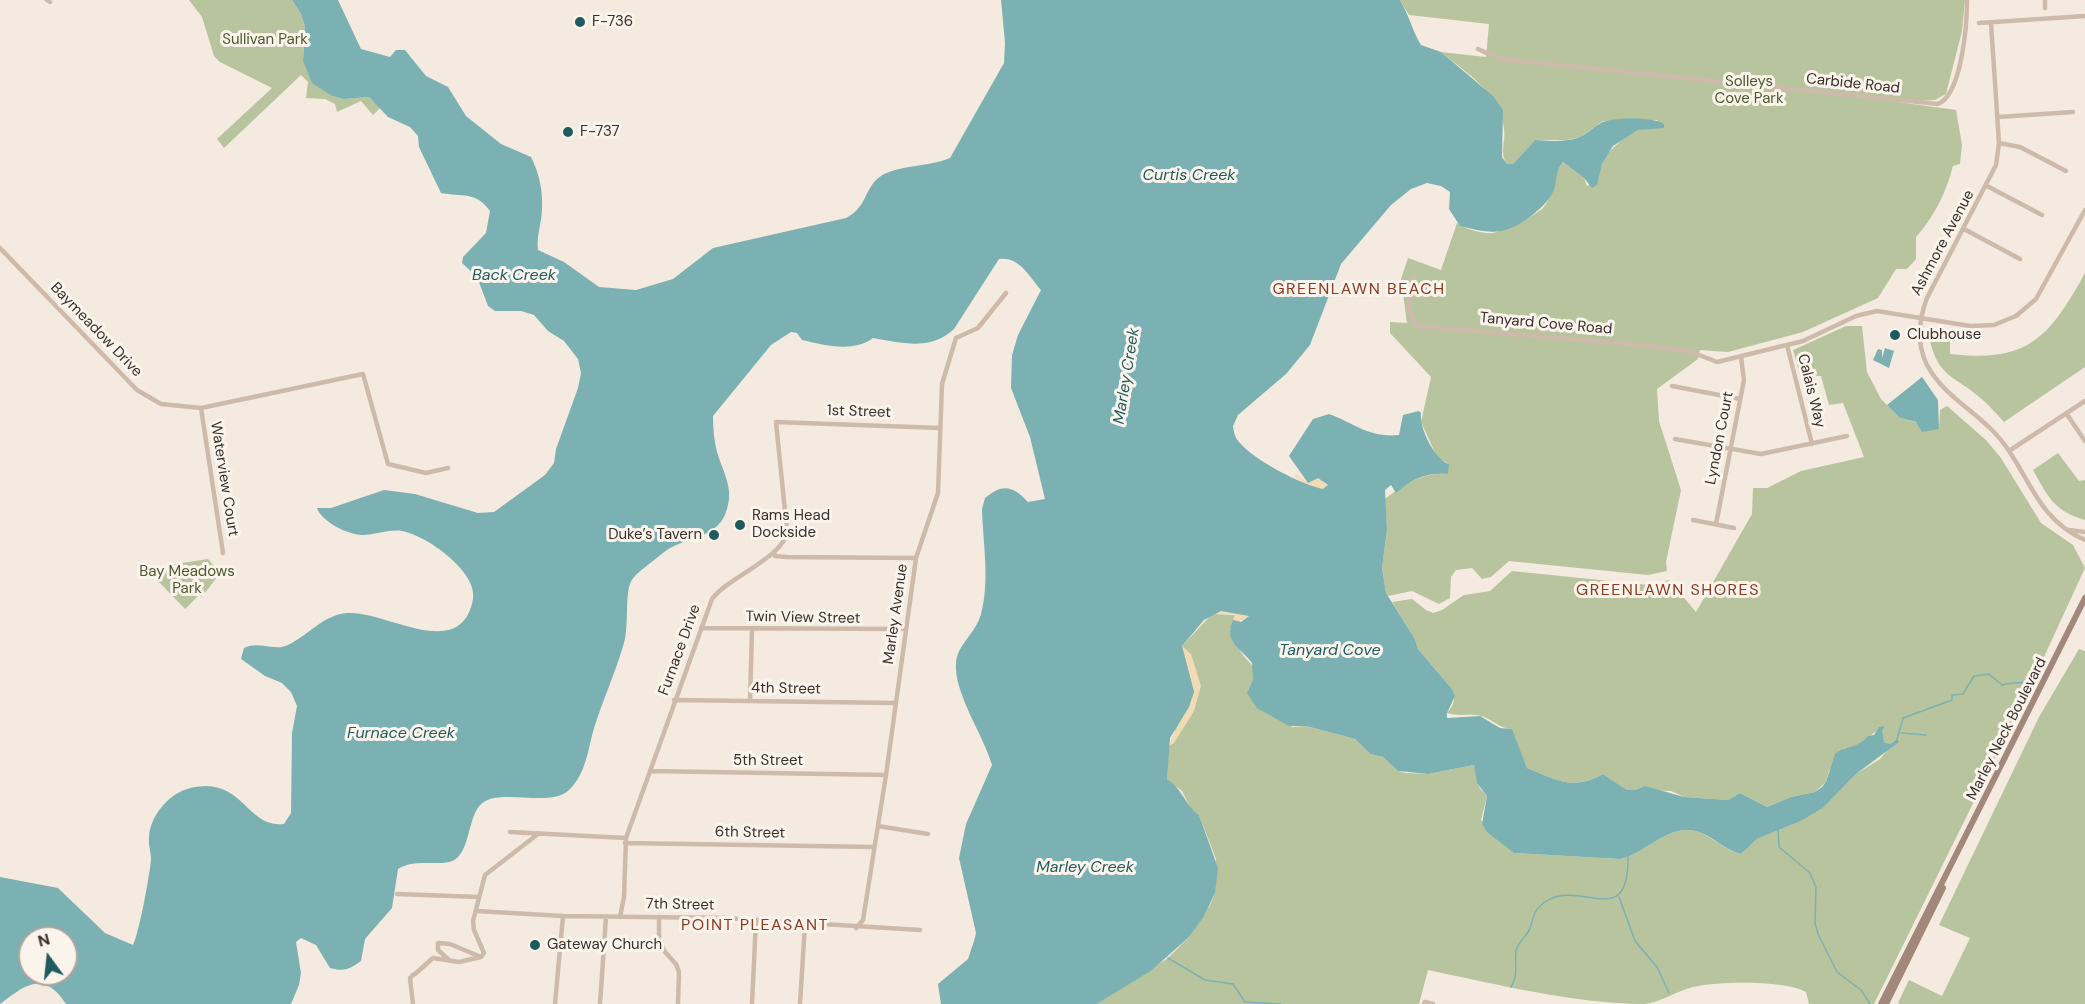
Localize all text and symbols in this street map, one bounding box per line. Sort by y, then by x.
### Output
place label: F-736 [592,13,633,31]
marker: F-736 [573,15,587,29]
park label: Sullivan Park [222,31,308,49]
street label: Carbide Road [1805,70,1901,98]
park label: Solleys Cove Park [1715,73,1783,108]
place label: F-737 [580,123,619,141]
marker: F-737 [561,125,575,139]
water label: Curtis Creek [1143,166,1235,186]
street label: Ashmore Avenue [1908,187,1978,299]
water label: Back Creek [472,266,556,286]
street label: Baymeadow Drive [46,279,146,381]
district label: GREENLAWN BEACH [1272,280,1446,300]
street label: Tanyard Cove Road [1479,309,1613,339]
water label: Marley Creek [1110,326,1144,426]
place label: Clubhouse [1907,326,1981,344]
marker: Clubhouse [1888,328,1902,342]
street label: Calais Way [1793,352,1829,430]
street label: Lyndon Court [1702,390,1738,486]
street label: 1st Street [827,402,891,422]
street label: Waterview Court [206,420,242,538]
place label: Rams Head Dockside [752,507,830,542]
marker: Rams Head Dockside [733,518,747,532]
place label: Duke’s Tavern [608,526,702,544]
marker: Duke’s Tavern [707,528,721,542]
park label: Bay Meadows Park [139,563,235,598]
street label: Marley Avenue [880,563,912,665]
district label: GREENLAWN SHORES [1576,581,1760,601]
street label: Furnace Drive [655,602,705,698]
street label: Twin View Street [745,608,861,628]
water label: Tanyard Cove [1279,641,1381,661]
street label: Marley Neck Boulevard [1963,655,2051,803]
street label: 4th Street [751,679,821,699]
water label: Furnace Creek [347,724,455,744]
street label: 5th Street [733,752,803,770]
street label: 6th Street [715,823,785,843]
water label: Marley Creek [1036,858,1134,878]
street label: 7th Street [645,895,715,915]
district label: POINT PLEASANT [681,916,829,936]
north arrow [18,926,78,986]
text: N [35,928,52,952]
place label: Gateway Church [547,936,662,954]
marker: Gateway Church [528,938,542,952]

